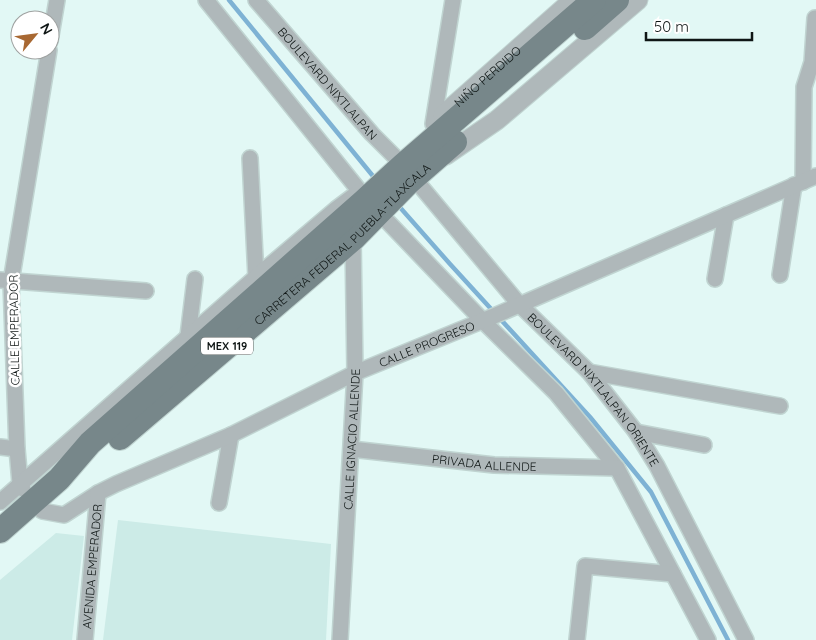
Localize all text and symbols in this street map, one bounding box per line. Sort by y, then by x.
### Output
north arrow [10,10,60,60]
scale bar [646,10,752,42]
text: 50 m [654,17,689,36]
text: N [36,20,57,38]
street label: BOULEVARD NIXTLALPAN [275,24,381,143]
street label: NIÑO PERDIDO [451,42,524,110]
street label: CARRETERA FEDERAL PUEBLA-TLAXCALA [251,160,433,328]
street label: CALLE EMPERADOR [6,274,22,386]
street label: BOULEVARD NIXTLALPAN ORIENTE [525,309,663,469]
street label: CALLE PROGRESO [377,317,477,370]
road number: MEX 119 [201,338,253,354]
street label: CALLE IGNACIO ALLENDE [340,369,363,510]
street label: PRIVADA ALLENDE [431,451,537,474]
street label: AVENIDA EMPERADOR [79,503,105,629]

